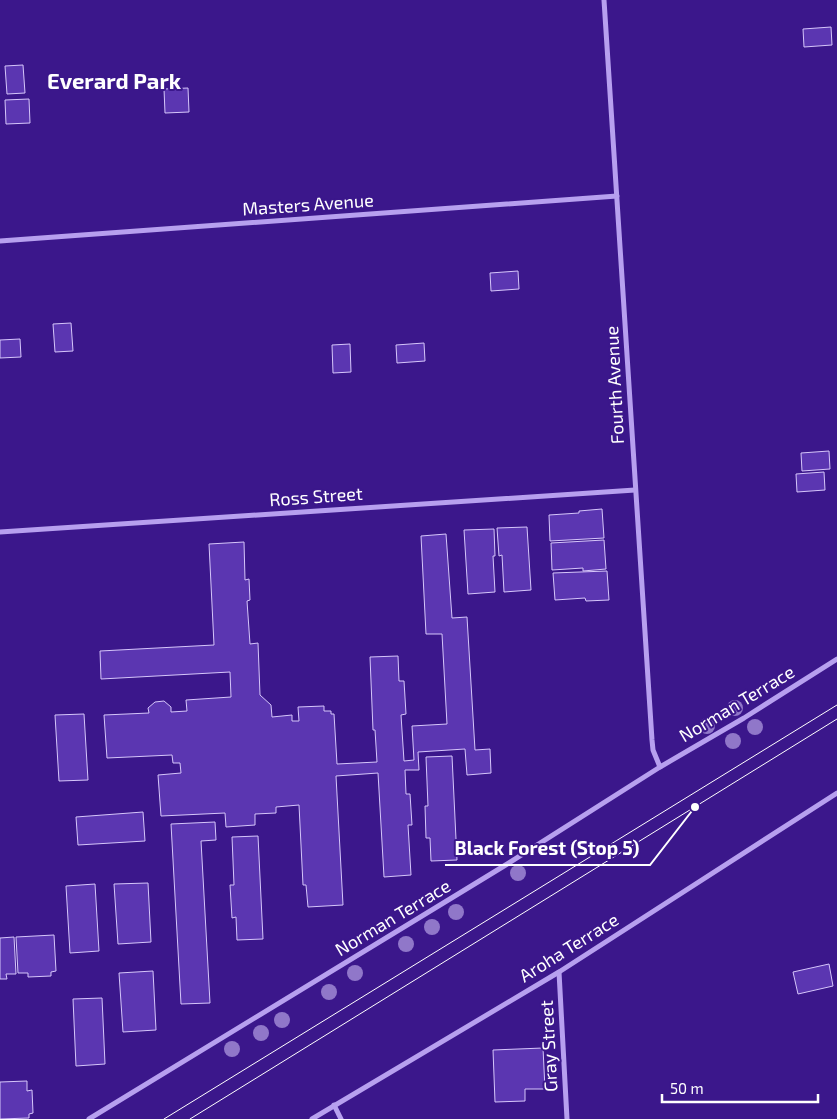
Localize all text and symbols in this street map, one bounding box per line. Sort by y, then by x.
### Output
district label: Everard Park [47,67,182,93]
street label: Masters Avenue [242,188,374,220]
street label: Fourth Avenue [600,325,628,445]
street label: Ross Street [268,482,364,510]
street label: Norman Terrace [675,660,798,746]
callout: Black Forest (Stop 5) [445,831,650,865]
text: Black Forest (Stop 5) [455,836,640,859]
street label: Norman Terrace [331,874,454,960]
street label: Aroha Terrace [515,908,622,986]
street label: Gray Street [535,1000,561,1092]
scale bar [662,1072,818,1104]
text: 50 m [670,1079,704,1097]

